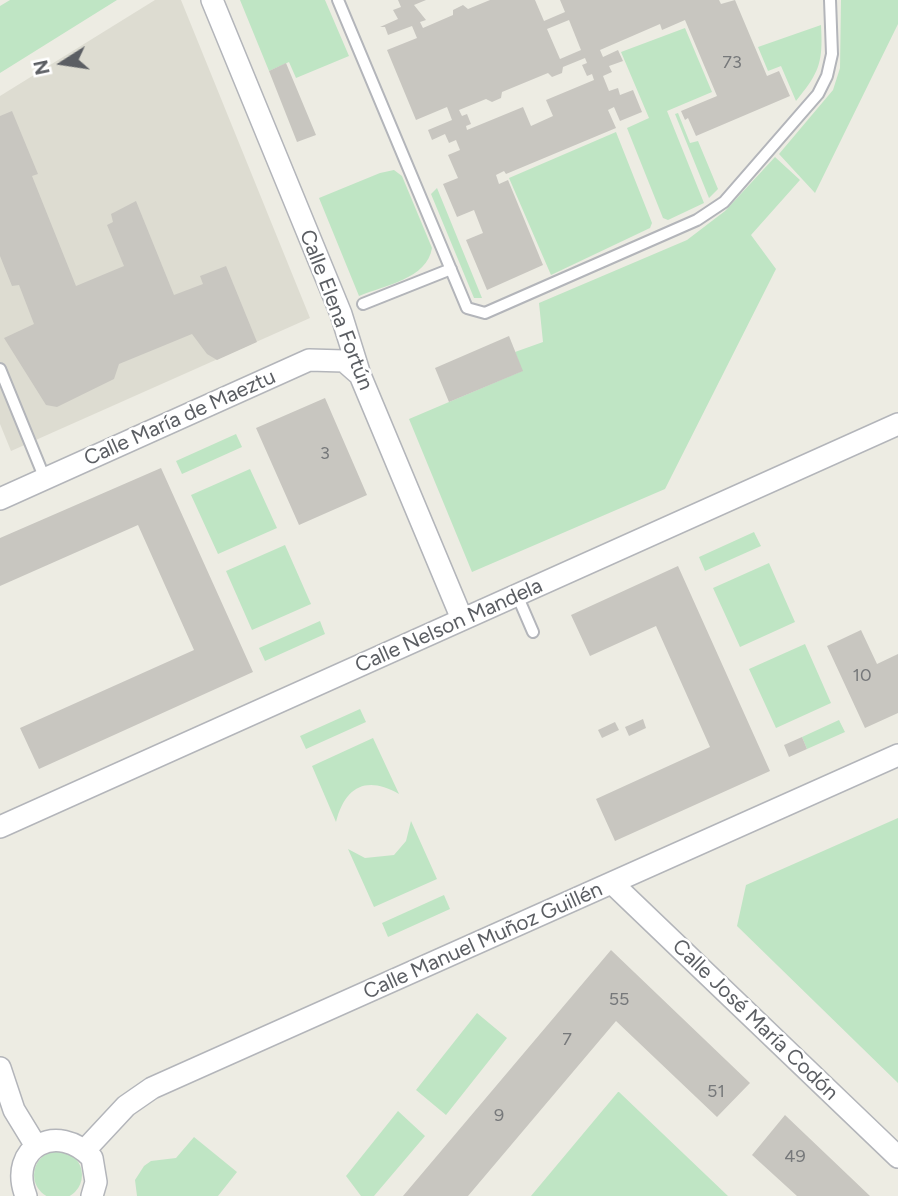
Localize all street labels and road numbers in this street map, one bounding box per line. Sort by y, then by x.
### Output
street label: Calle Elena Fortún [294,226,378,394]
street label: Calle María de Maeztu [80,364,280,472]
street label: Calle Nelson Mandela [351,573,547,679]
street label: Calle Manuel Muñoz Guillén [360,877,606,1005]
street label: Calle José María Codón [667,934,843,1106]

